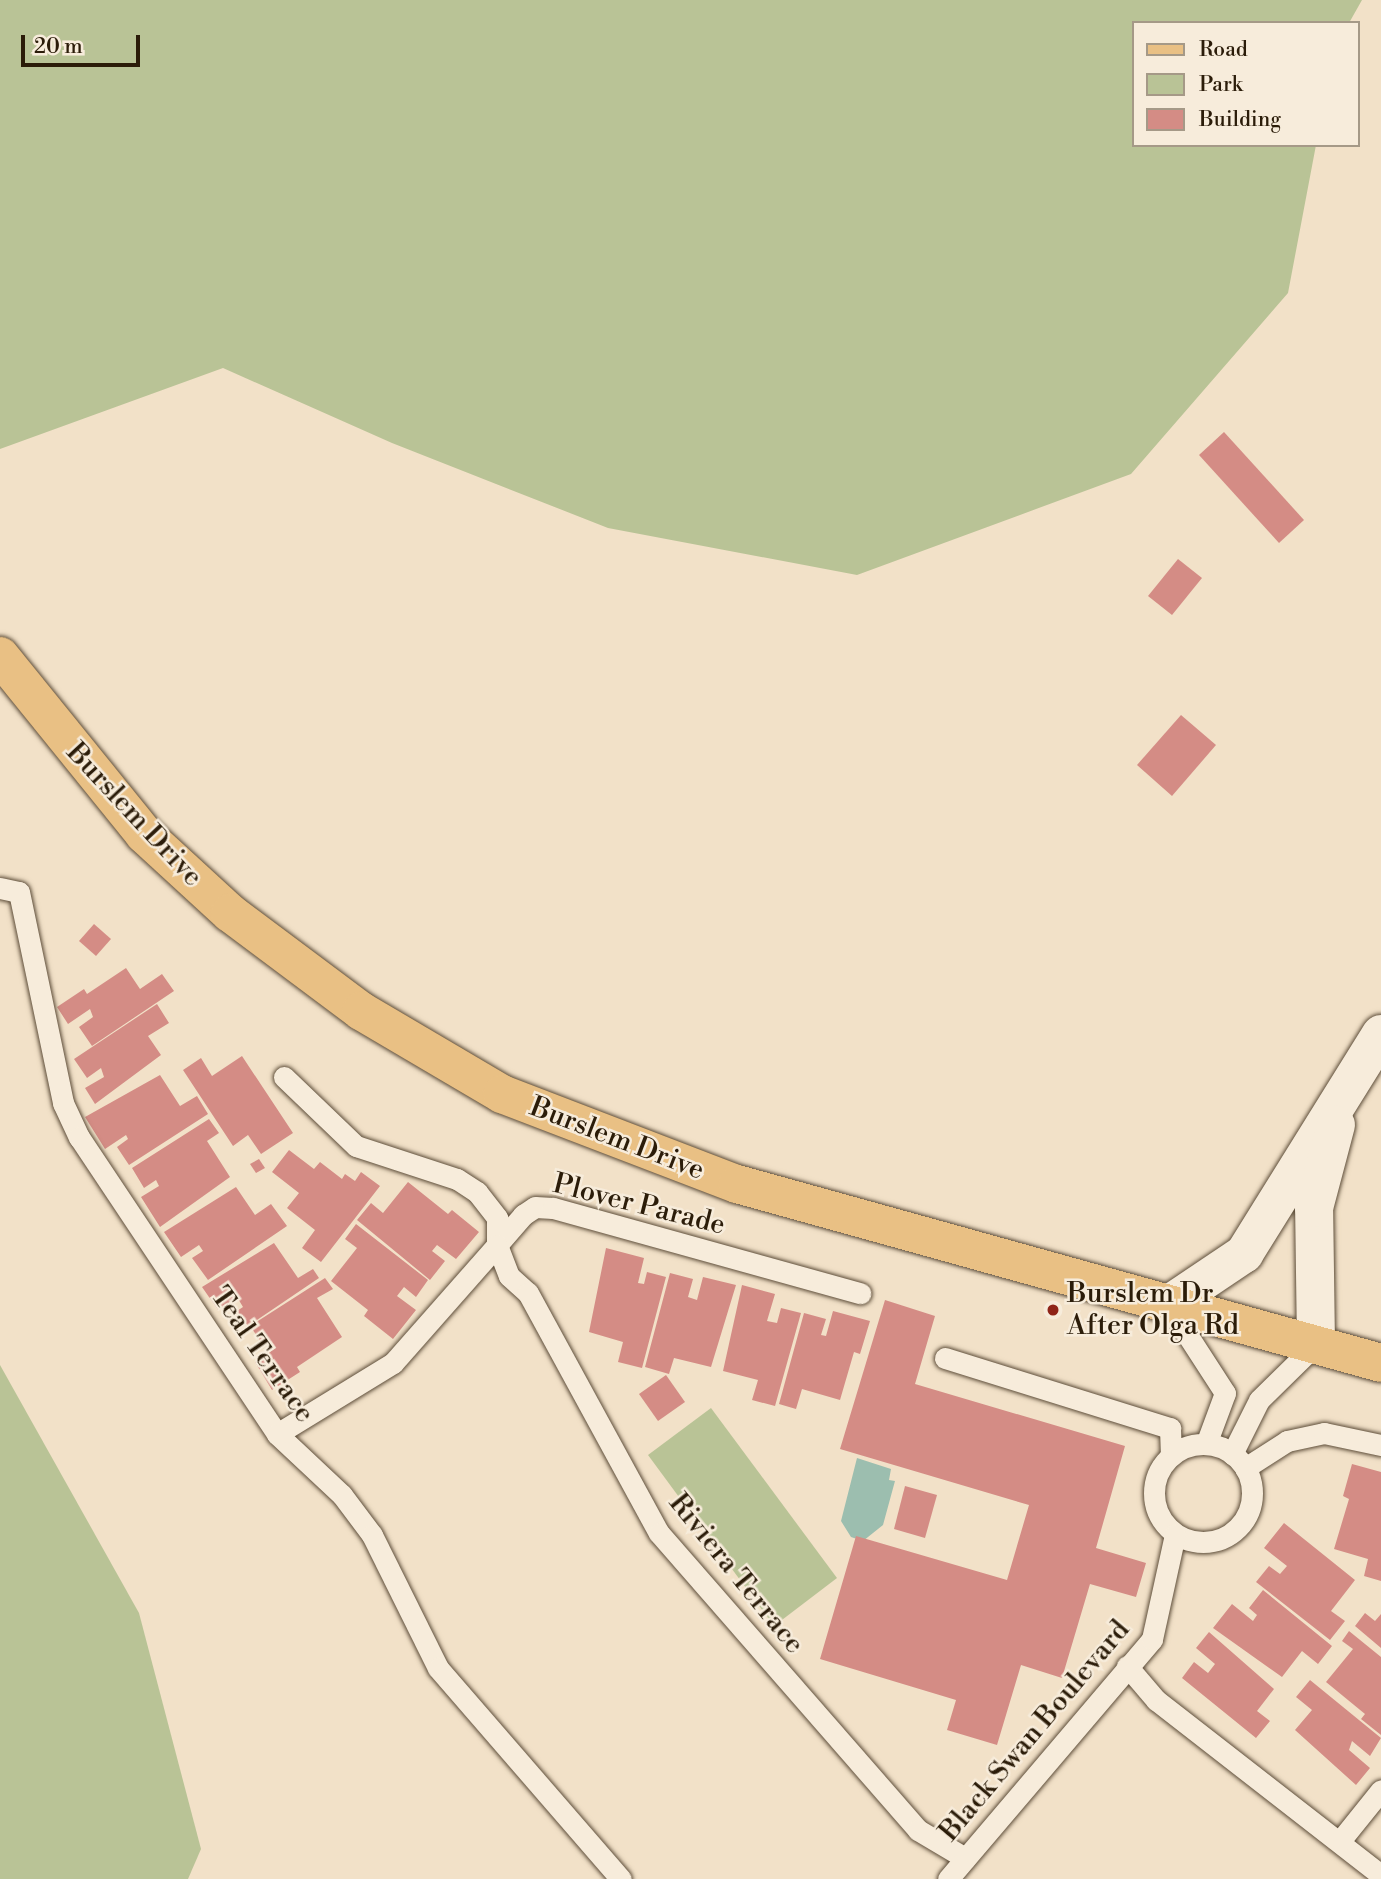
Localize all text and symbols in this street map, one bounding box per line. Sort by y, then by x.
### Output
scale bar [24,21,144,65]
legend [1132,21,1360,147]
text: 20 m [34,34,83,60]
text: Road [1199,37,1248,63]
text: Park [1199,72,1243,98]
text: Building [1199,107,1281,133]
street label: Burslem Drive [59,736,209,894]
street label: Burslem Drive [525,1090,709,1188]
street label: Plover Parade [549,1167,729,1243]
place label: Burslem Dr After Olga Rd [1067,1277,1239,1343]
street label: Teal Terrace [203,1281,321,1429]
marker: Burslem Dr After Olga Rd [1045,1302,1061,1318]
street label: Riviera Terrace [661,1487,811,1661]
street label: Black Swan Boulevard [933,1614,1137,1848]

